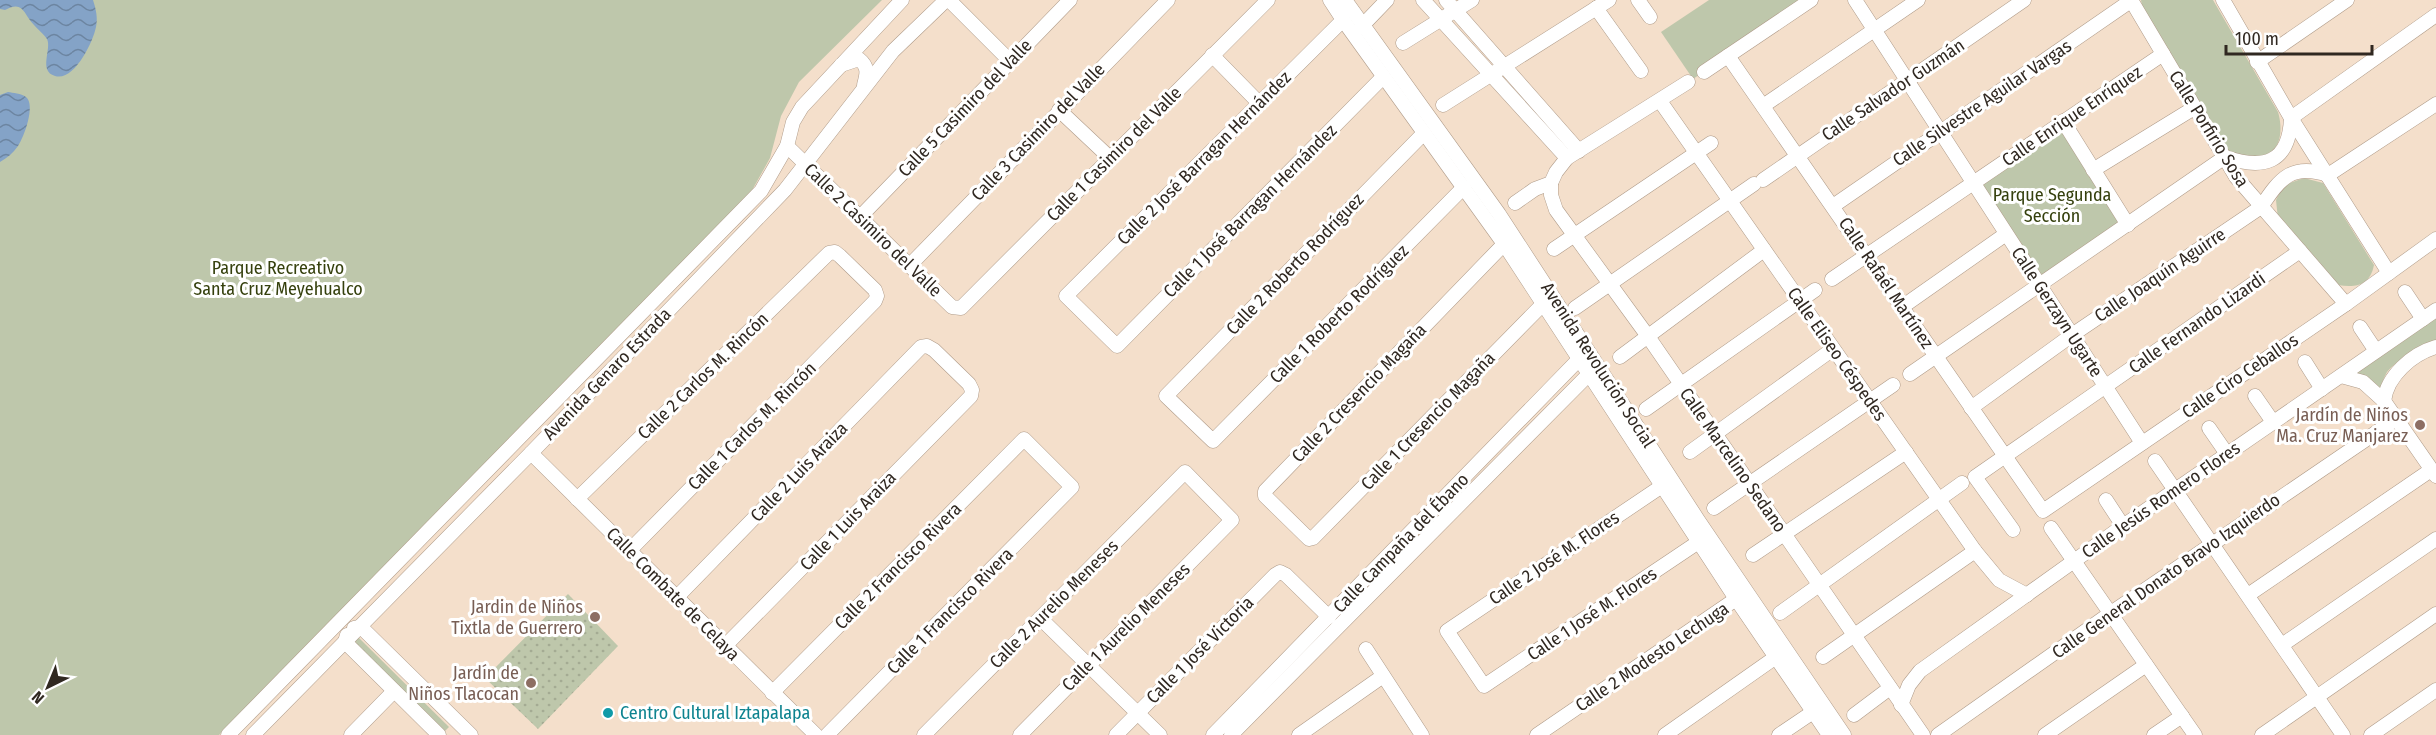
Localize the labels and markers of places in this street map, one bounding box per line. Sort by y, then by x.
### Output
place label: Jardín de Niños Ma. Cruz Manjarez [2276,404,2408,447]
marker: Jardín de Niños Ma. Cruz Manjarez [2413,418,2427,432]
place label: Jardin de Niños Tixtla de Guerrero [451,596,583,639]
marker: Jardin de Niños Tixtla de Guerrero [588,610,602,624]
place label: Jardín de Niños Tlacocan [408,662,519,705]
marker: Jardín de Niños Tlacocan [524,676,538,690]
place label: Centro Cultural Iztapalapa [620,702,811,724]
marker: Centro Cultural Iztapalapa [601,706,615,720]

